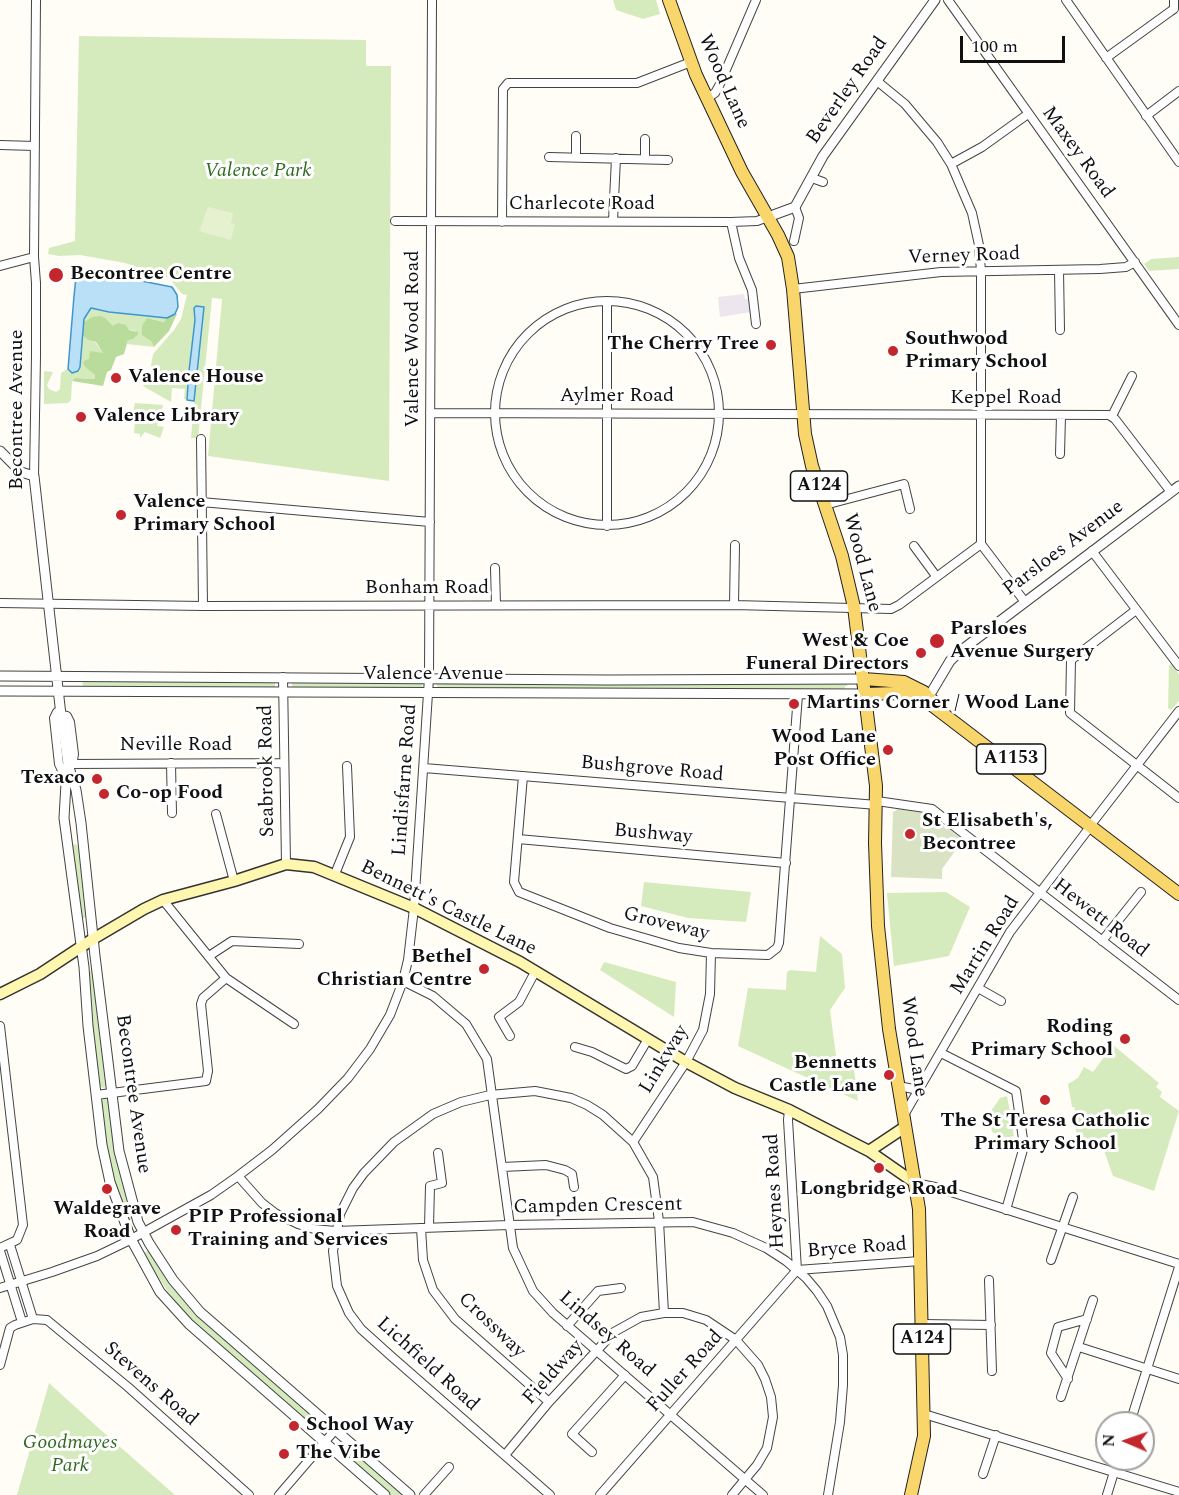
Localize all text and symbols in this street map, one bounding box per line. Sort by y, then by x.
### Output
scale bar [963,24,1068,62]
street label: Wood Lane [692,31,754,133]
street label: Beverley Road [802,33,894,149]
text: 100 m [971,33,1018,60]
street label: Maxey Road [1036,102,1118,204]
park label: Valence Park [204,160,312,184]
street label: Charlecote Road [509,193,655,217]
street label: Verney Road [907,243,1021,271]
street label: Valence Wood Road [402,250,426,428]
place label: Becontree Centre [70,263,232,287]
marker: Becontree Centre [47,266,65,284]
place label: Southwood Primary School [905,328,1048,375]
street label: Becontree Avenue [6,330,30,490]
place label: The Cherry Tree [607,333,759,357]
marker: The Cherry Tree [764,338,778,352]
marker: Southwood Primary School [886,344,900,358]
place label: Valence House [128,366,264,390]
marker: Valence House [109,371,123,385]
street label: Aylmer Road [560,385,674,409]
street label: Keppel Road [950,387,1062,411]
place label: Valence Library [93,405,239,429]
marker: Valence Library [74,410,88,424]
road number: A124 [790,471,848,501]
place label: Valence Primary School [133,491,276,538]
street label: Parsloes Avenue [999,496,1129,602]
marker: Valence Primary School [114,508,128,522]
street label: Wood Lane [836,511,886,615]
street label: Bonham Road [365,577,489,601]
place label: Parsloes Avenue Surgery [950,618,1094,665]
place label: West & Coe Funeral Directors [745,630,909,677]
marker: Parsloes Avenue Surgery [928,632,946,650]
marker: West & Coe Funeral Directors [914,646,928,660]
street label: Valence Avenue [363,663,503,687]
place label: Martins Corner / Wood Lane [806,692,1069,716]
marker: Martins Corner / Wood Lane [787,697,801,711]
street label: Lindisfarne Road [389,703,423,857]
street label: Seabrook Road [255,705,281,837]
place label: Wood Lane Post Office [771,726,876,773]
street label: Neville Road [119,734,233,758]
marker: Wood Lane Post Office [881,743,895,757]
road number: A1153 [976,744,1046,774]
street label: Bushgrove Road [580,752,724,788]
place label: Texaco [21,767,85,791]
marker: Texaco [90,772,104,786]
place label: Co-op Food [116,782,223,806]
marker: Co-op Food [97,787,111,801]
place label: St Elisabeth's, Becontree [922,810,1053,857]
street label: Bushway [613,820,693,850]
marker: St Elisabeth's, Becontree [903,827,917,841]
street label: Bennett's Castle Lane [356,856,540,962]
street label: Hewett Road [1047,874,1153,964]
street label: Martin Road [946,892,1026,1000]
street label: Groveway [621,903,711,947]
place label: Bethel Christian Centre [317,946,472,993]
marker: Bethel Christian Centre [477,962,491,976]
street label: Wood Lane [894,995,932,1099]
street label: Becontree Avenue [109,1013,155,1175]
place label: Roding Primary School [970,1016,1113,1063]
street label: Linkway [635,1021,695,1099]
marker: Roding Primary School [1118,1032,1132,1046]
place label: Bennetts Castle Lane [769,1052,877,1099]
marker: Bennetts Castle Lane [882,1068,896,1082]
marker: The St Teresa Catholic Primary School [1038,1093,1052,1107]
place label: The St Teresa Catholic Primary School [940,1110,1150,1157]
street label: Heynes Road [761,1133,791,1249]
marker: Longbridge Road [872,1161,886,1175]
place label: Longbridge Road [800,1178,958,1202]
marker: Waldegrave Road [100,1182,114,1196]
street label: Campden Crescent [513,1194,683,1220]
place label: Waldegrave Road [53,1198,161,1245]
place label: PIP Professional Training and Services [188,1206,388,1253]
marker: PIP Professional Training and Services [169,1223,183,1237]
street label: Bryce Road [806,1234,908,1264]
street label: Lindsey Road [553,1287,659,1383]
street label: Crossway [452,1288,530,1364]
street label: Lichfield Road [371,1313,483,1417]
road number: A124 [894,1324,950,1354]
street label: Fuller Road [643,1326,729,1418]
street label: Fieldway [519,1335,589,1411]
street label: Stevens Road [98,1337,202,1433]
north arrow [1095,1411,1155,1471]
place label: School Way [306,1414,413,1438]
marker: School Way [287,1419,301,1433]
park label: Goodmayes Park [23,1432,117,1479]
text: N [1097,1433,1121,1447]
place label: The Vibe [296,1442,381,1466]
marker: The Vibe [277,1447,291,1461]

